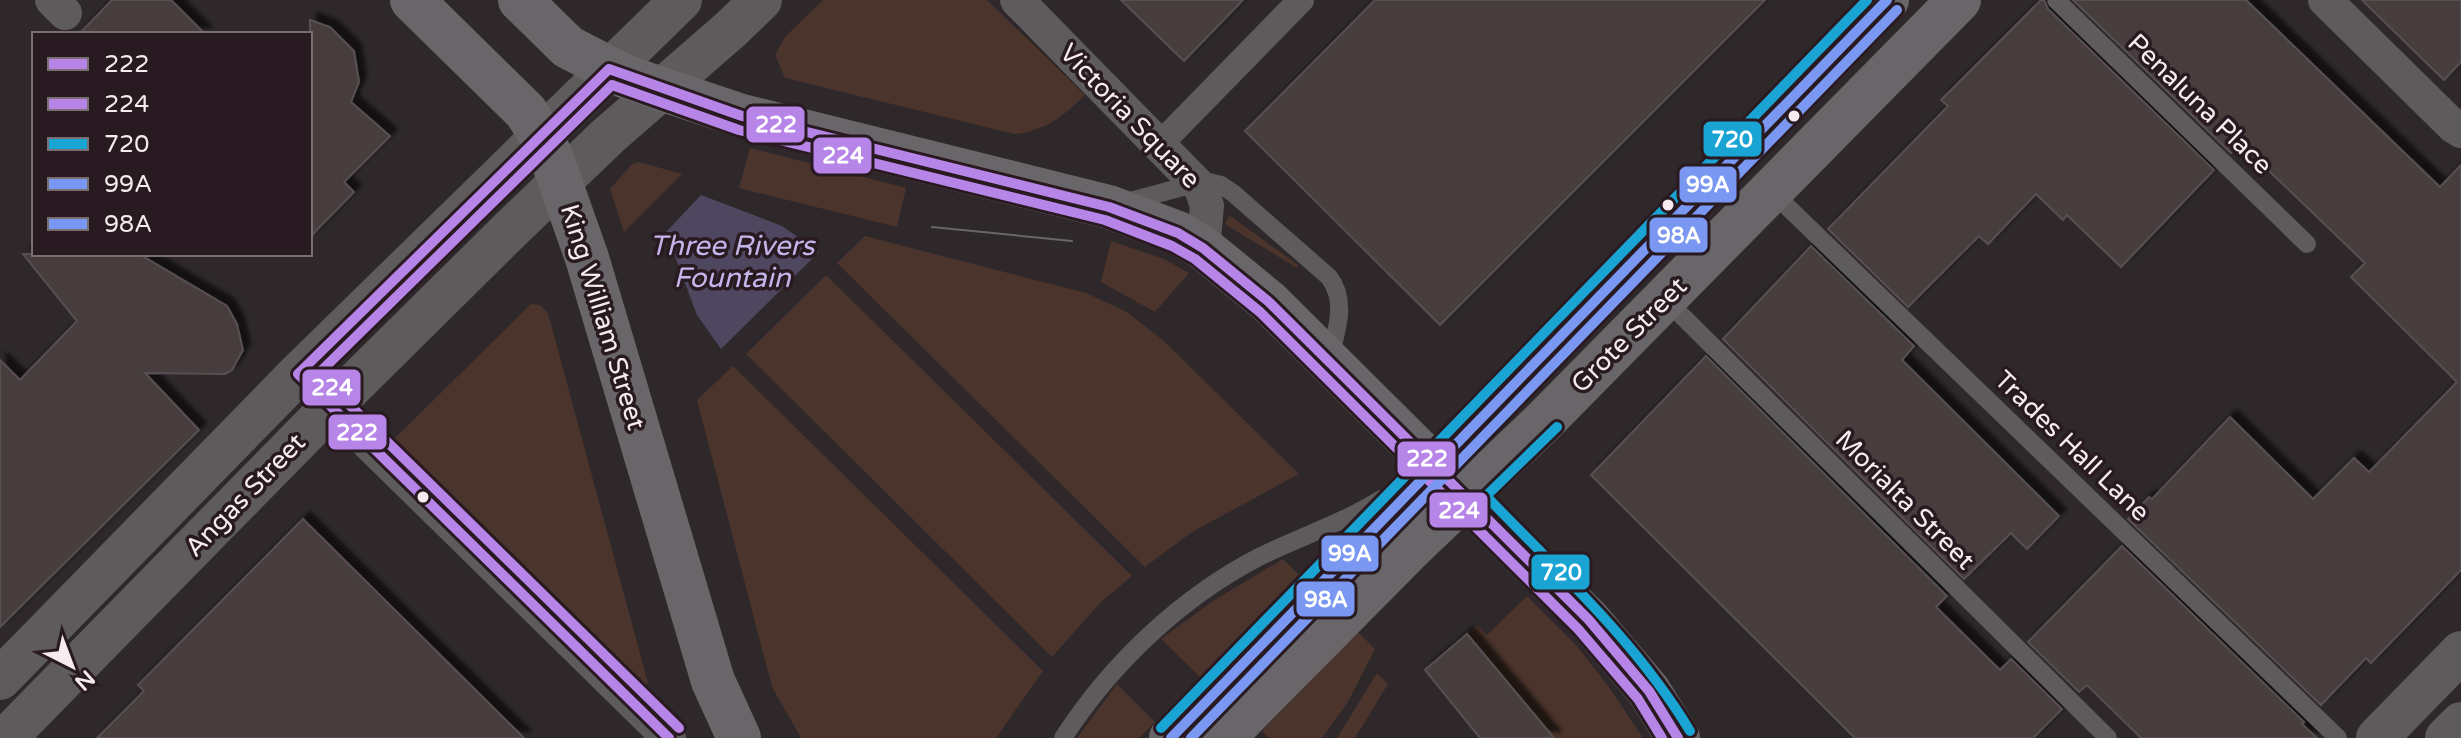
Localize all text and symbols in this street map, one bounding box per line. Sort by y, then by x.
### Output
street label: Penaluna Place [2121,27,2279,181]
legend [32,32,312,256]
street label: Victoria Square [1053,37,1207,195]
text: 222 [104,50,149,79]
text: 224 [104,90,149,119]
line badge: 222 [745,105,806,144]
unlabelled marker [1786,108,1802,124]
text: 222 [755,112,797,138]
line badge: 720 [1702,120,1763,158]
text: 720 [1711,127,1753,153]
text: 720 [104,130,149,159]
line badge: 224 [812,136,873,175]
text: 224 [822,143,864,169]
line badge: 99A [1678,165,1738,204]
text: 99A [104,170,152,199]
text: 99A [1686,172,1730,198]
unlabelled marker [1660,197,1676,213]
street label: King William Street [554,200,652,434]
text: 98A [104,210,152,239]
line badge: 98A [1648,216,1709,254]
text: 98A [1657,223,1701,249]
water label: Three Rivers Fountain [650,229,816,295]
street label: Grote Street [1565,271,1693,399]
street label: Trades Hall Lane [1988,364,2156,528]
line badge: 224 [301,368,362,407]
text: 224 [311,375,353,401]
line badge: 222 [327,413,388,451]
text: 222 [336,420,378,446]
street label: Morialta Street [1829,424,1981,576]
street label: Angas Street [178,427,312,563]
line badge: 222 [1396,440,1457,478]
text: 222 [1406,446,1448,472]
unlabelled marker [415,489,431,505]
line badge: 224 [1428,491,1489,529]
text: 224 [1438,498,1480,524]
line badge: 99A [1320,534,1380,573]
text: 99A [1328,541,1372,567]
line badge: 720 [1530,553,1591,591]
text: 720 [1540,560,1582,586]
line badge: 98A [1295,580,1356,618]
text: 98A [1304,587,1348,613]
north arrow [32,626,112,706]
text: N [69,665,100,696]

